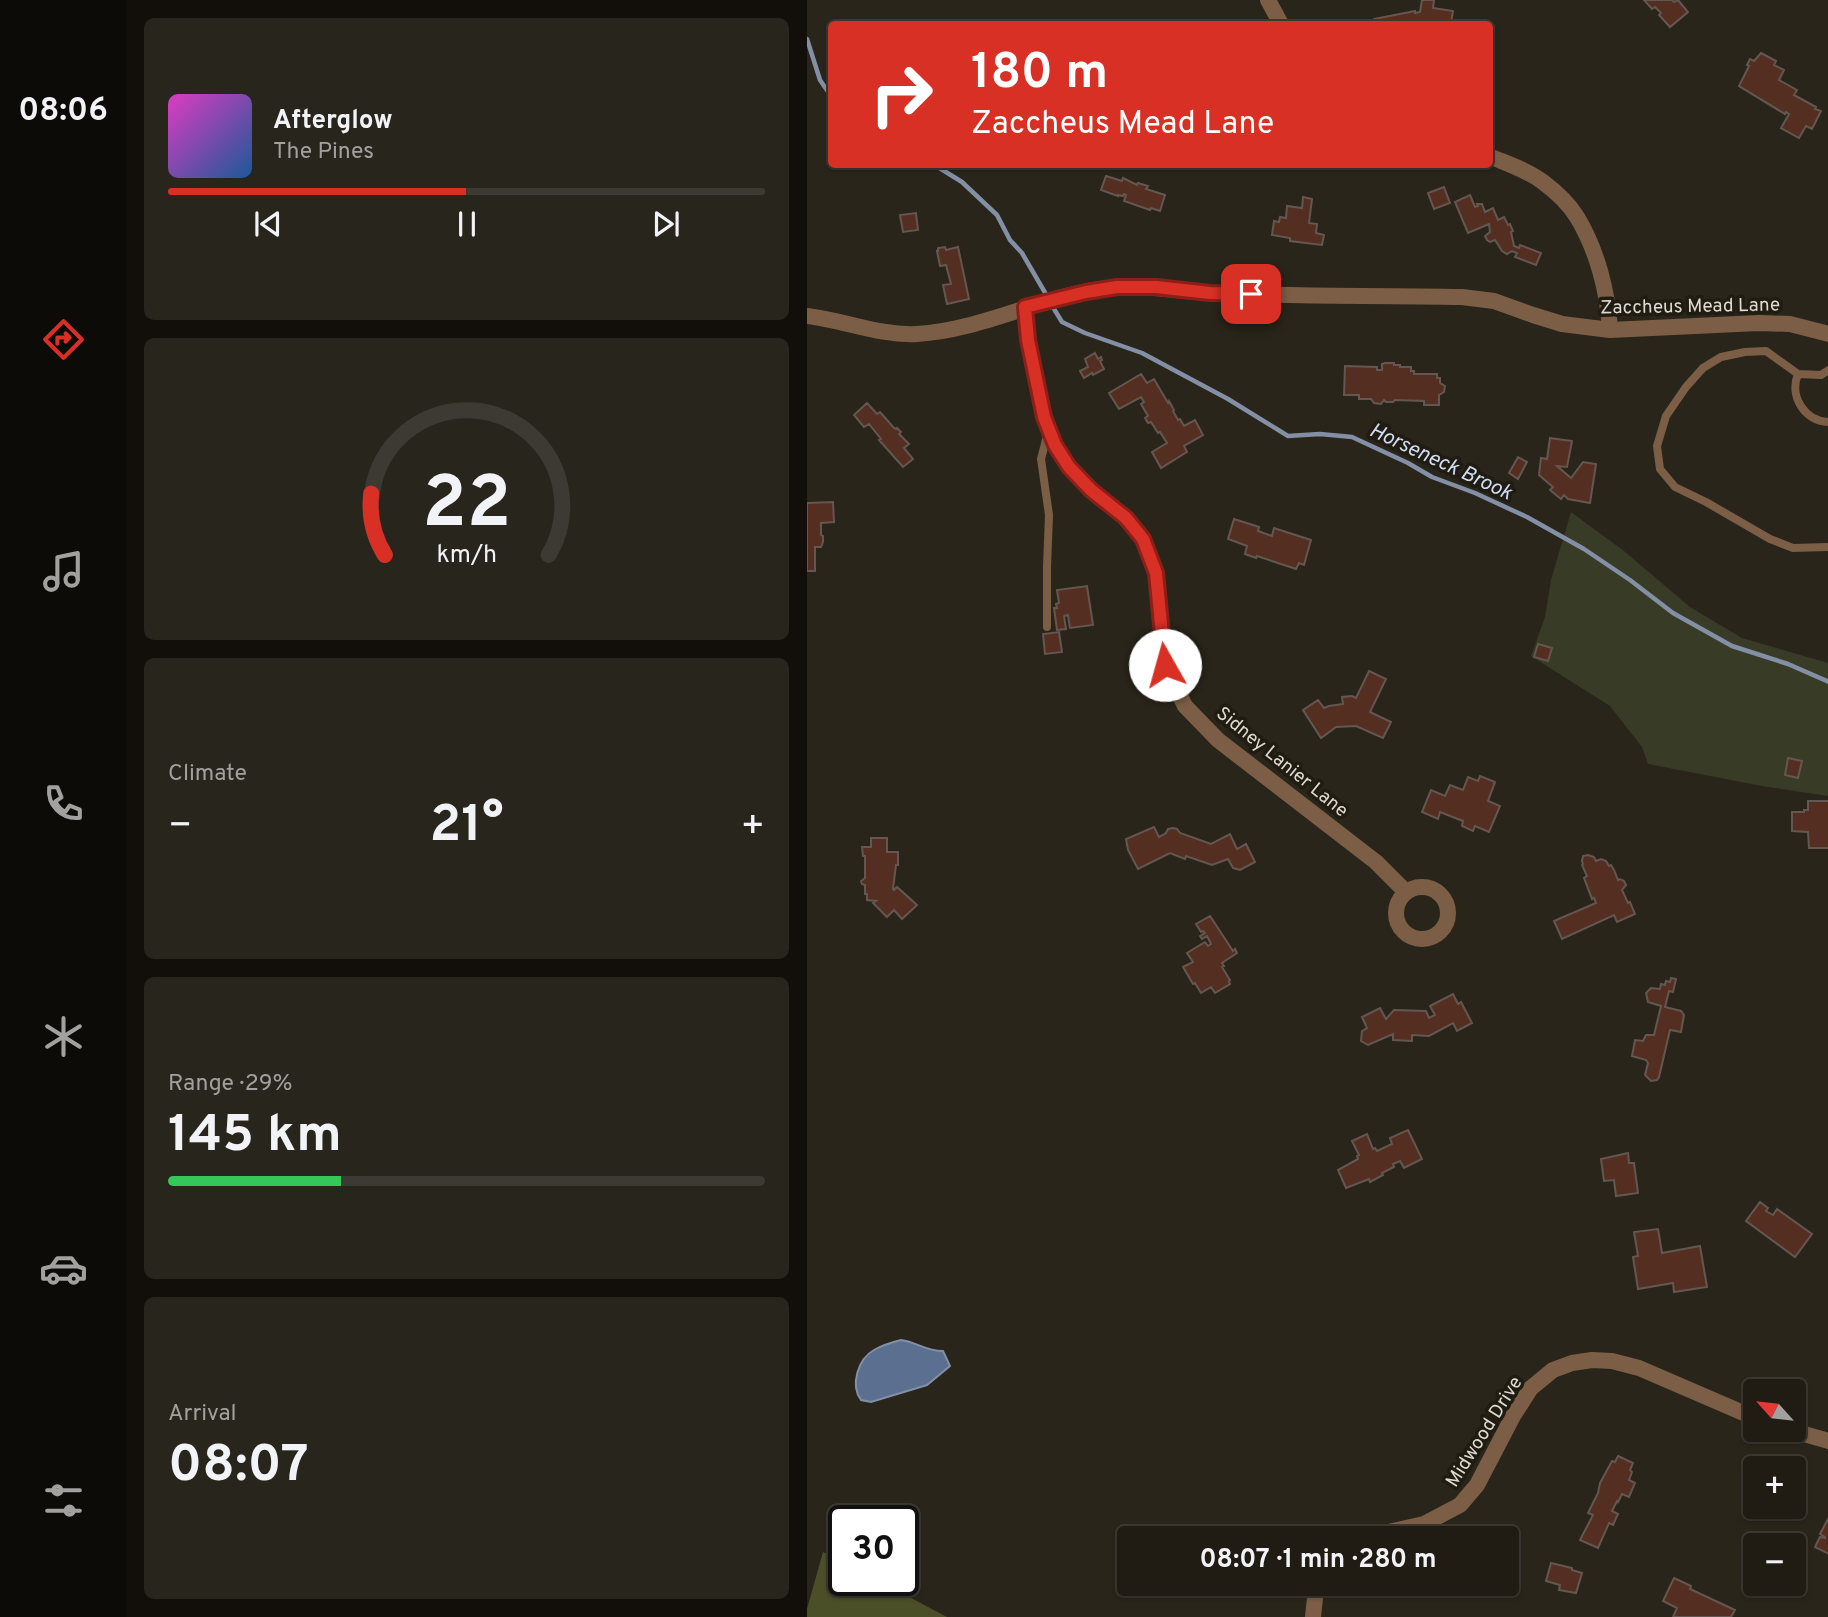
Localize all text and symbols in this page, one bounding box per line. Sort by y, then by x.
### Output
text: 180 m [971,44,1108,106]
icon: right [856,49,947,140]
text: 08:06 [18,92,108,132]
text: Afterglow [273,105,393,138]
text: Zaccheus Mead Lane [971,105,1274,145]
text: The Pines [273,138,374,167]
icon: previous [249,205,287,243]
icon: pause [448,205,486,243]
icon: next [647,205,685,243]
pin [1221,264,1281,324]
icon: arrive [1232,275,1270,313]
street label: Zaccheus Mead Lane [1600,293,1780,321]
icon: directions [39,315,88,364]
water label: Horseneck Brook [1365,417,1517,507]
text: 22 [422,461,511,553]
text: km/h [436,539,497,571]
icon: music [39,547,88,596]
position arrow [1128,628,1202,702]
street label: Sidney Lanier Lane [1211,702,1353,823]
text: Climate [168,760,247,789]
icon: phone [39,779,88,828]
text: 21° [429,794,504,860]
text: − [168,803,193,852]
text: + [740,803,765,852]
icon: climate [39,1012,88,1061]
text: Range · 29% [168,1070,293,1099]
text: 145 km [168,1104,342,1170]
icon: car [39,1244,88,1293]
street label: Midwood Drive [1441,1372,1528,1492]
north arrow [1743,1379,1806,1442]
map controls [1743,1379,1806,1596]
text: Arrival [168,1400,237,1429]
text: 08:07 [168,1434,309,1500]
button: + [1743,1456,1806,1519]
icon: filters [39,1476,88,1525]
speed limit sign: 30 [828,1505,919,1596]
button: − [1743,1533,1806,1596]
text: 08:07 · 1 min · 280 m [1199,1544,1437,1577]

